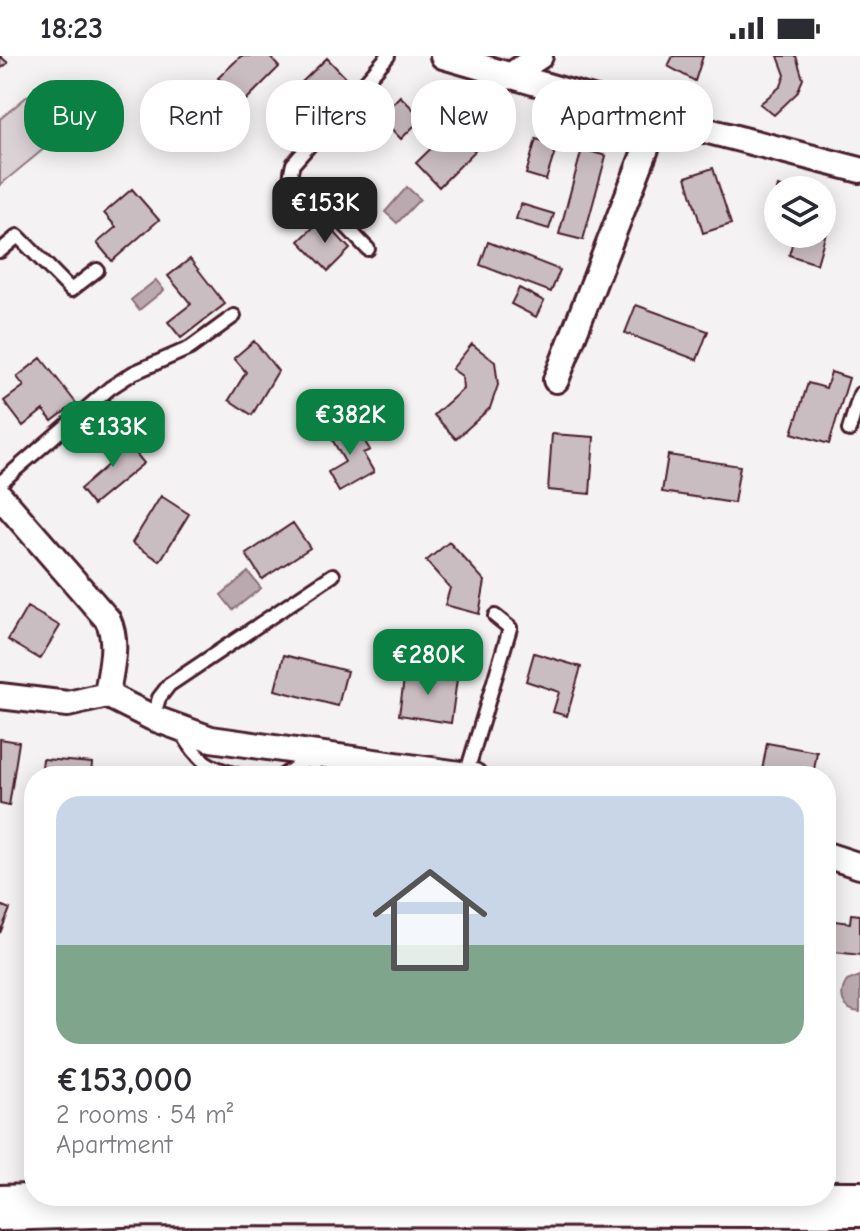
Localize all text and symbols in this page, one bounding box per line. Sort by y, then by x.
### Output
text: 18:23 [40,11,103,46]
chip: Buy [24,80,124,152]
chip: Rent [140,80,250,152]
chip: Filters [266,80,395,152]
chip: New [411,80,516,152]
chip: Apartment [532,80,713,152]
map controls [764,176,836,248]
button: layers [764,176,836,248]
pin: €153K [269,177,381,245]
text: €153K [290,188,360,218]
pin: €382K [294,389,406,457]
text: €382K [314,400,386,430]
pin: €133K [57,401,169,469]
text: €133K [79,412,147,442]
pin: €280K [372,629,484,697]
text: €280K [391,640,465,670]
icon: home [358,848,502,992]
text: €153,000 [56,1060,192,1100]
text: 2 rooms · 54 m² [56,1100,233,1130]
text: Apartment [56,1130,172,1160]

